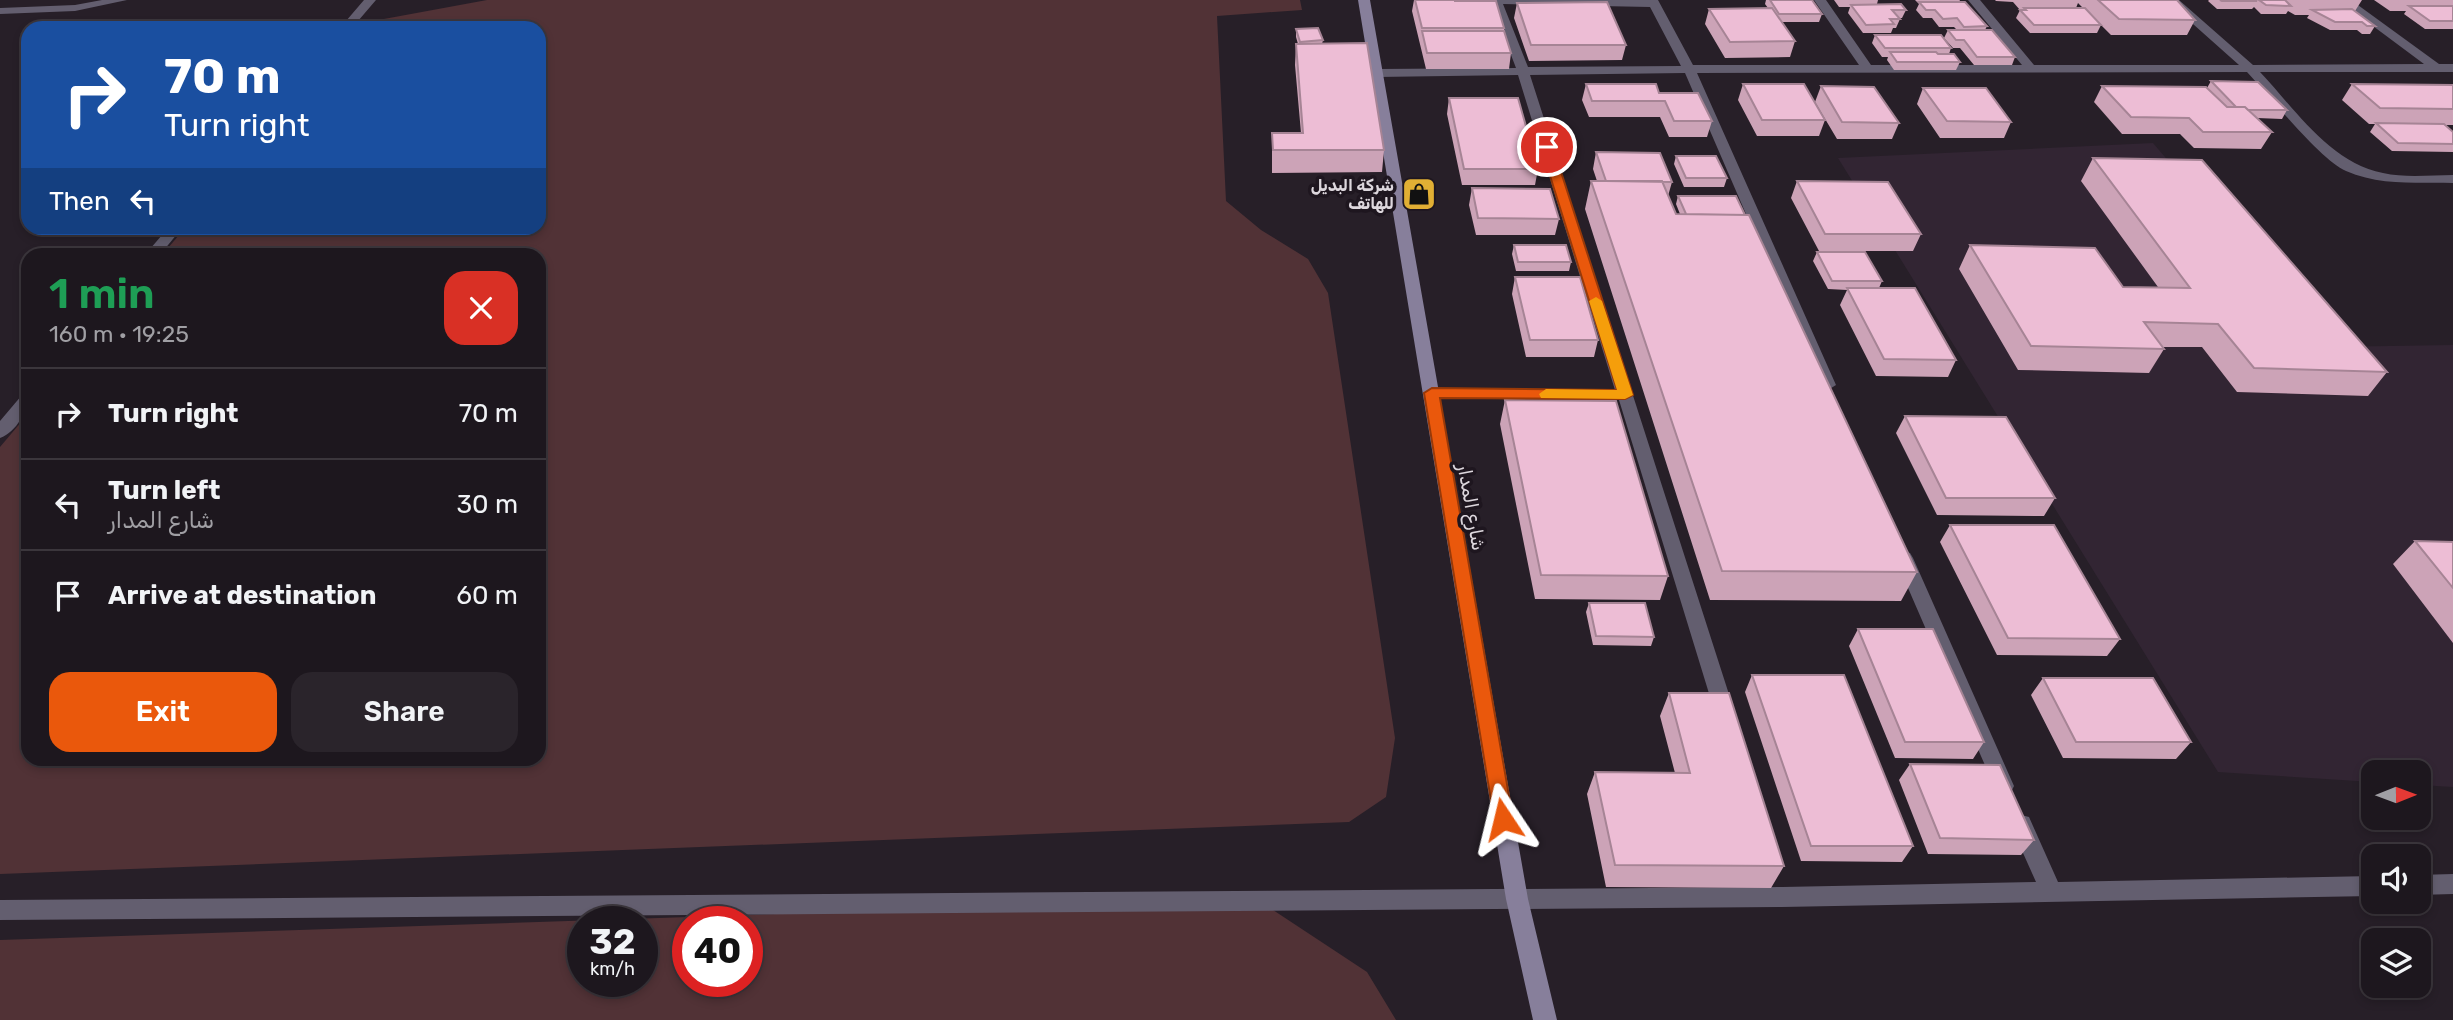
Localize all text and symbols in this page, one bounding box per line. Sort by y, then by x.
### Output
text: 70 m [164,47,281,105]
icon: right [49,49,140,140]
text: Turn right [164,106,309,144]
pin [1517,117,1577,177]
icon: arrive [1528,128,1566,166]
shop icon: شركة البديل للهاتف [1400,175,1438,213]
place label: شركة البديل للهاتف [1311,176,1394,213]
icon: left [124,182,162,220]
text: Then [49,186,110,217]
text: 1 min [49,269,155,319]
button: close [444,271,518,345]
text: 160 m · 19:25 [49,320,189,348]
icon: right [49,395,87,433]
text: Turn right [108,398,238,429]
text: 70 m [459,398,518,429]
street label: شارع المدار [1450,461,1490,553]
text: Turn left [108,475,220,506]
icon: left [49,486,87,524]
text: 30 m [456,489,518,520]
text: شارع المدار [108,506,214,534]
icon: arrive [49,577,87,615]
text: Arrive at destination [108,580,376,611]
text: 60 m [456,580,518,611]
button: Exit [49,672,277,752]
button: Share [291,672,518,752]
north arrow [2361,760,2431,830]
map controls [2361,760,2431,998]
position arrow [1466,782,1540,856]
button: sound [2361,844,2431,914]
speed limit sign: 40 [672,906,763,997]
text: 32 [590,921,635,963]
button: layers [2361,928,2431,998]
text: km/h [590,958,635,980]

